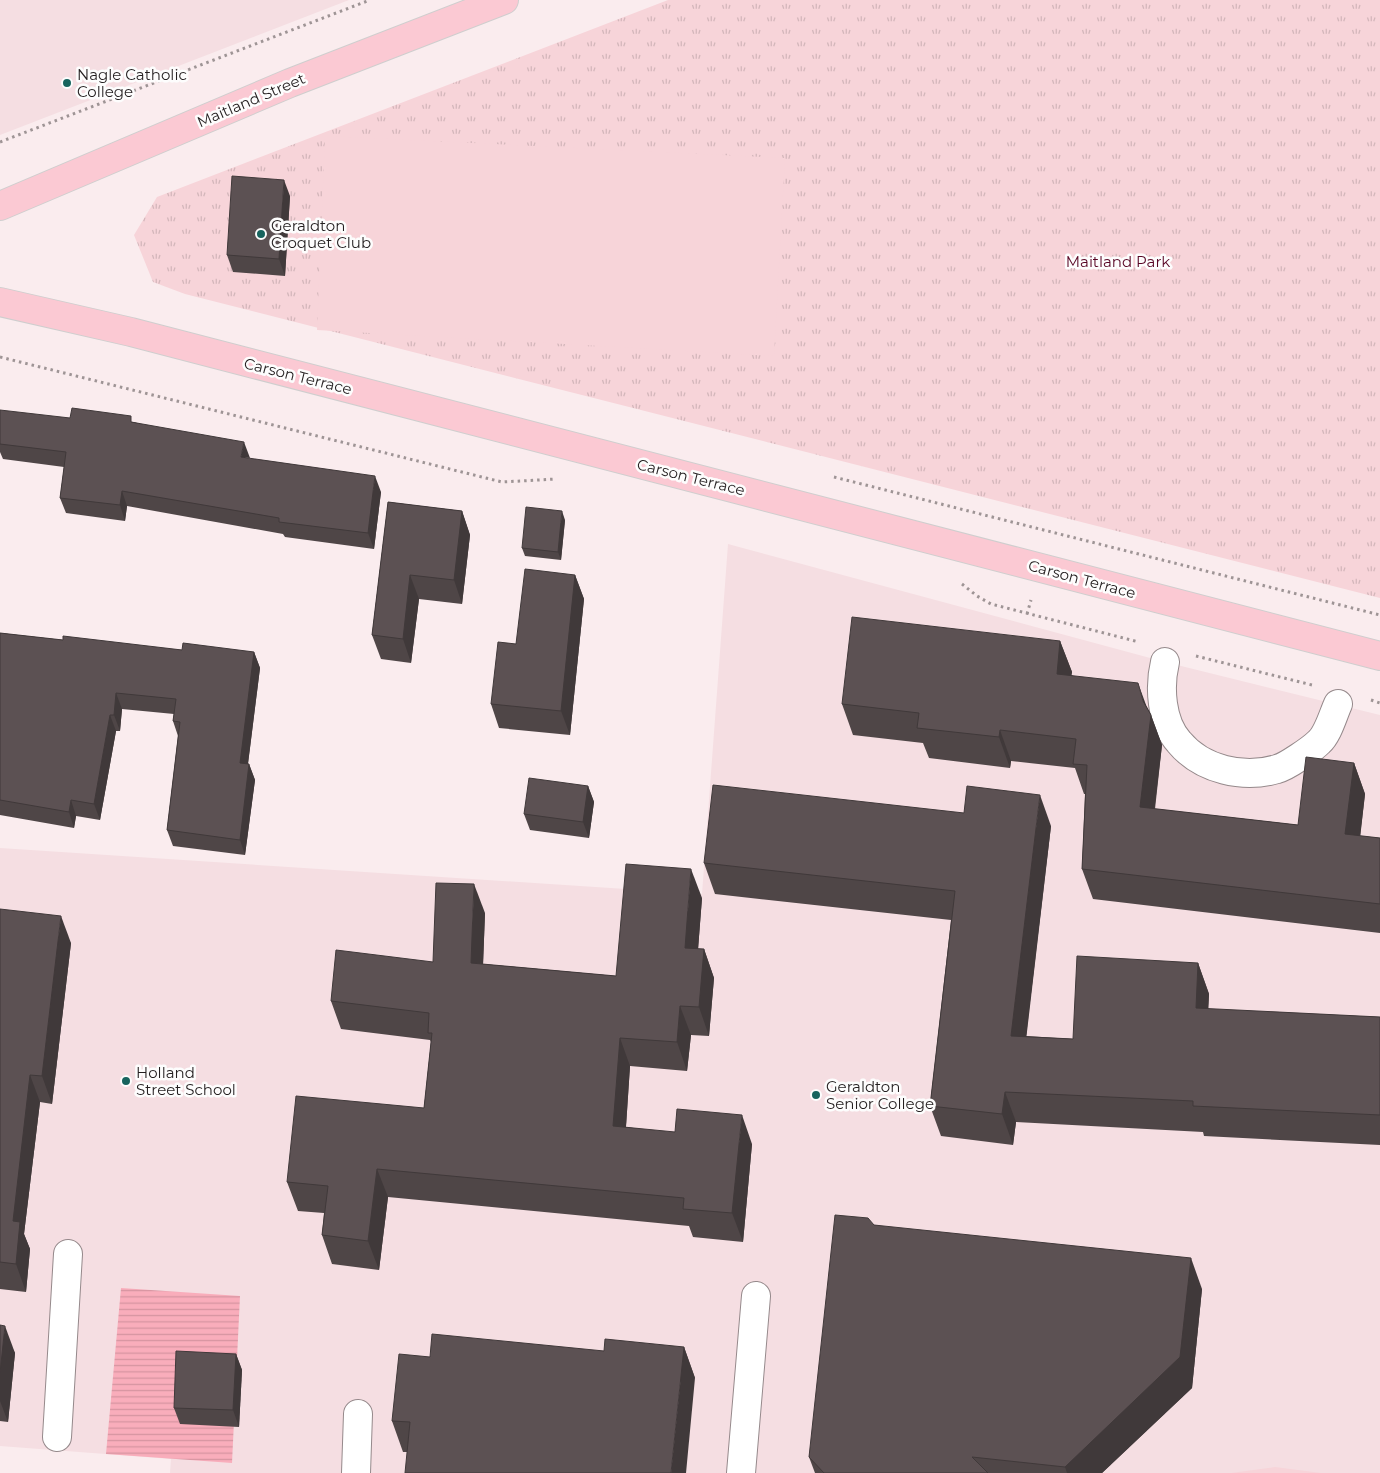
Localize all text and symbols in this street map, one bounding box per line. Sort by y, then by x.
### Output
place label: Nagle Catholic College [77,65,187,101]
street label: Maitland Street [194,69,308,131]
marker: Nagle Catholic College [61,77,73,89]
place label: Geraldton Croquet Club [271,216,371,252]
marker: Geraldton Croquet Club [255,228,267,240]
park label: Maitland Park [1066,252,1170,271]
street label: Carson Terrace [242,353,354,399]
street label: Carson Terrace [635,454,747,500]
street label: Carson Terrace [1026,556,1138,602]
place label: Holland Street School [136,1063,236,1099]
marker: Holland Street School [120,1075,132,1087]
place label: Geraldton Senior College [826,1077,934,1113]
marker: Geraldton Senior College [810,1089,822,1101]

